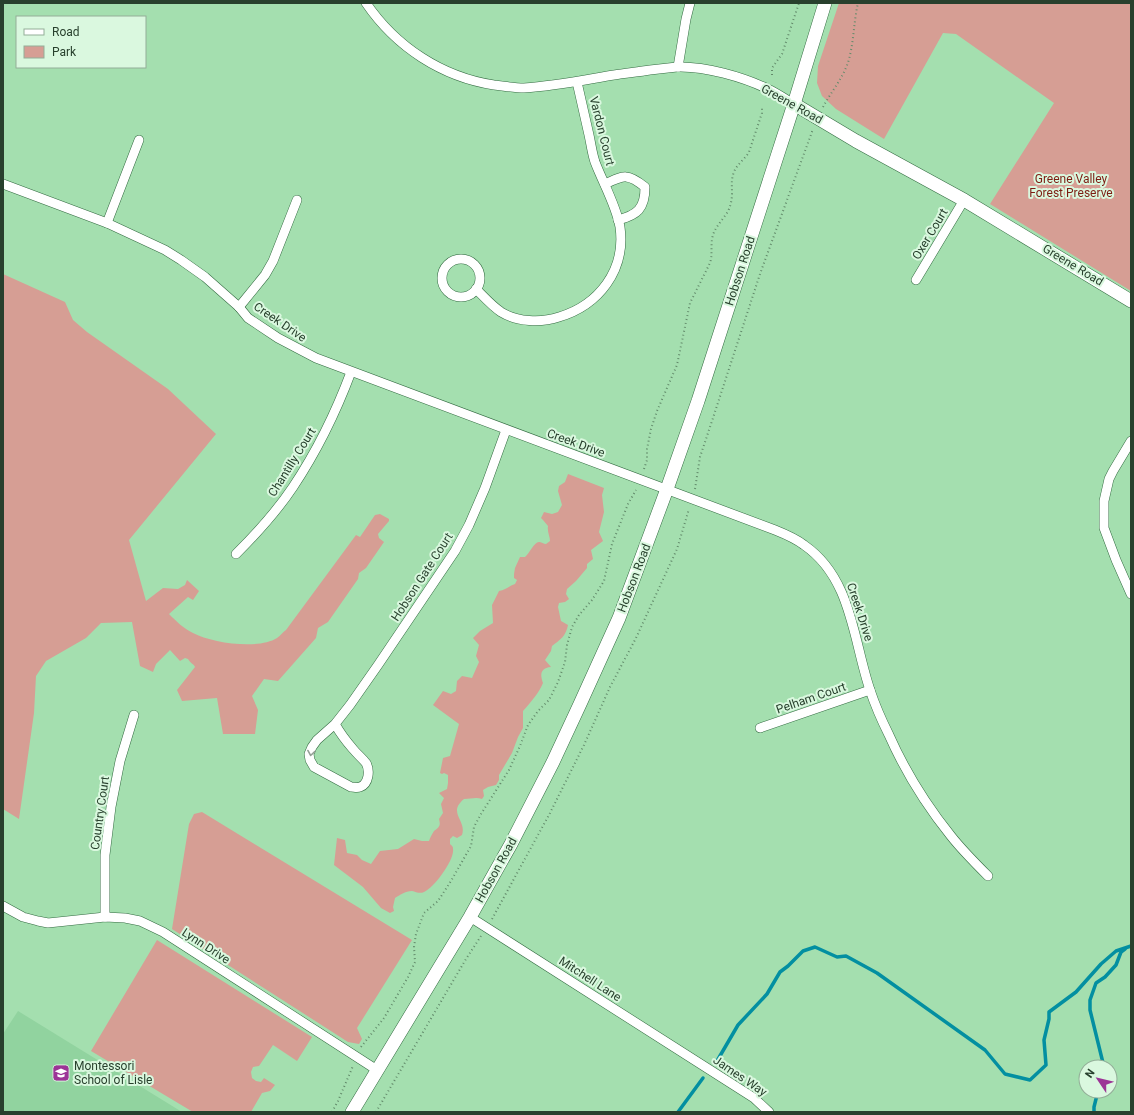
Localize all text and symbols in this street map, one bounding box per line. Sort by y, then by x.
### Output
legend [16,16,146,68]
text: Road [52,25,80,39]
text: Park [52,45,77,59]
street label: Greene Road [759,81,825,127]
street label: Vardon Court [587,95,617,167]
park label: Greene Valley Forest Preserve [1029,172,1113,200]
street label: Oxer Court [909,206,951,262]
street label: Hobson Road [722,234,758,308]
street label: Greene Road [1040,241,1106,289]
street label: Creek Drive [251,299,309,345]
street label: Chantilly Court [265,425,319,499]
street label: Creek Drive [545,426,607,460]
street label: Hobson Gate Court [388,530,456,624]
street label: Hobson Road [615,542,653,614]
street label: Creek Drive [844,581,876,643]
street label: Pelham Court [774,679,848,716]
one-way arrow [307,750,316,756]
street label: Country Court [88,775,112,851]
street label: Hobson Road [472,835,520,905]
street label: Lynn Drive [179,925,233,967]
street label: Mitchell Lane [556,954,624,1004]
street label: James Way [710,1053,770,1099]
place label: Montessori School of Lisle [74,1059,152,1087]
north arrow [1078,1059,1118,1099]
school or university icon: Montessori School of Lisle [51,1063,71,1083]
text: N [1083,1066,1098,1080]

